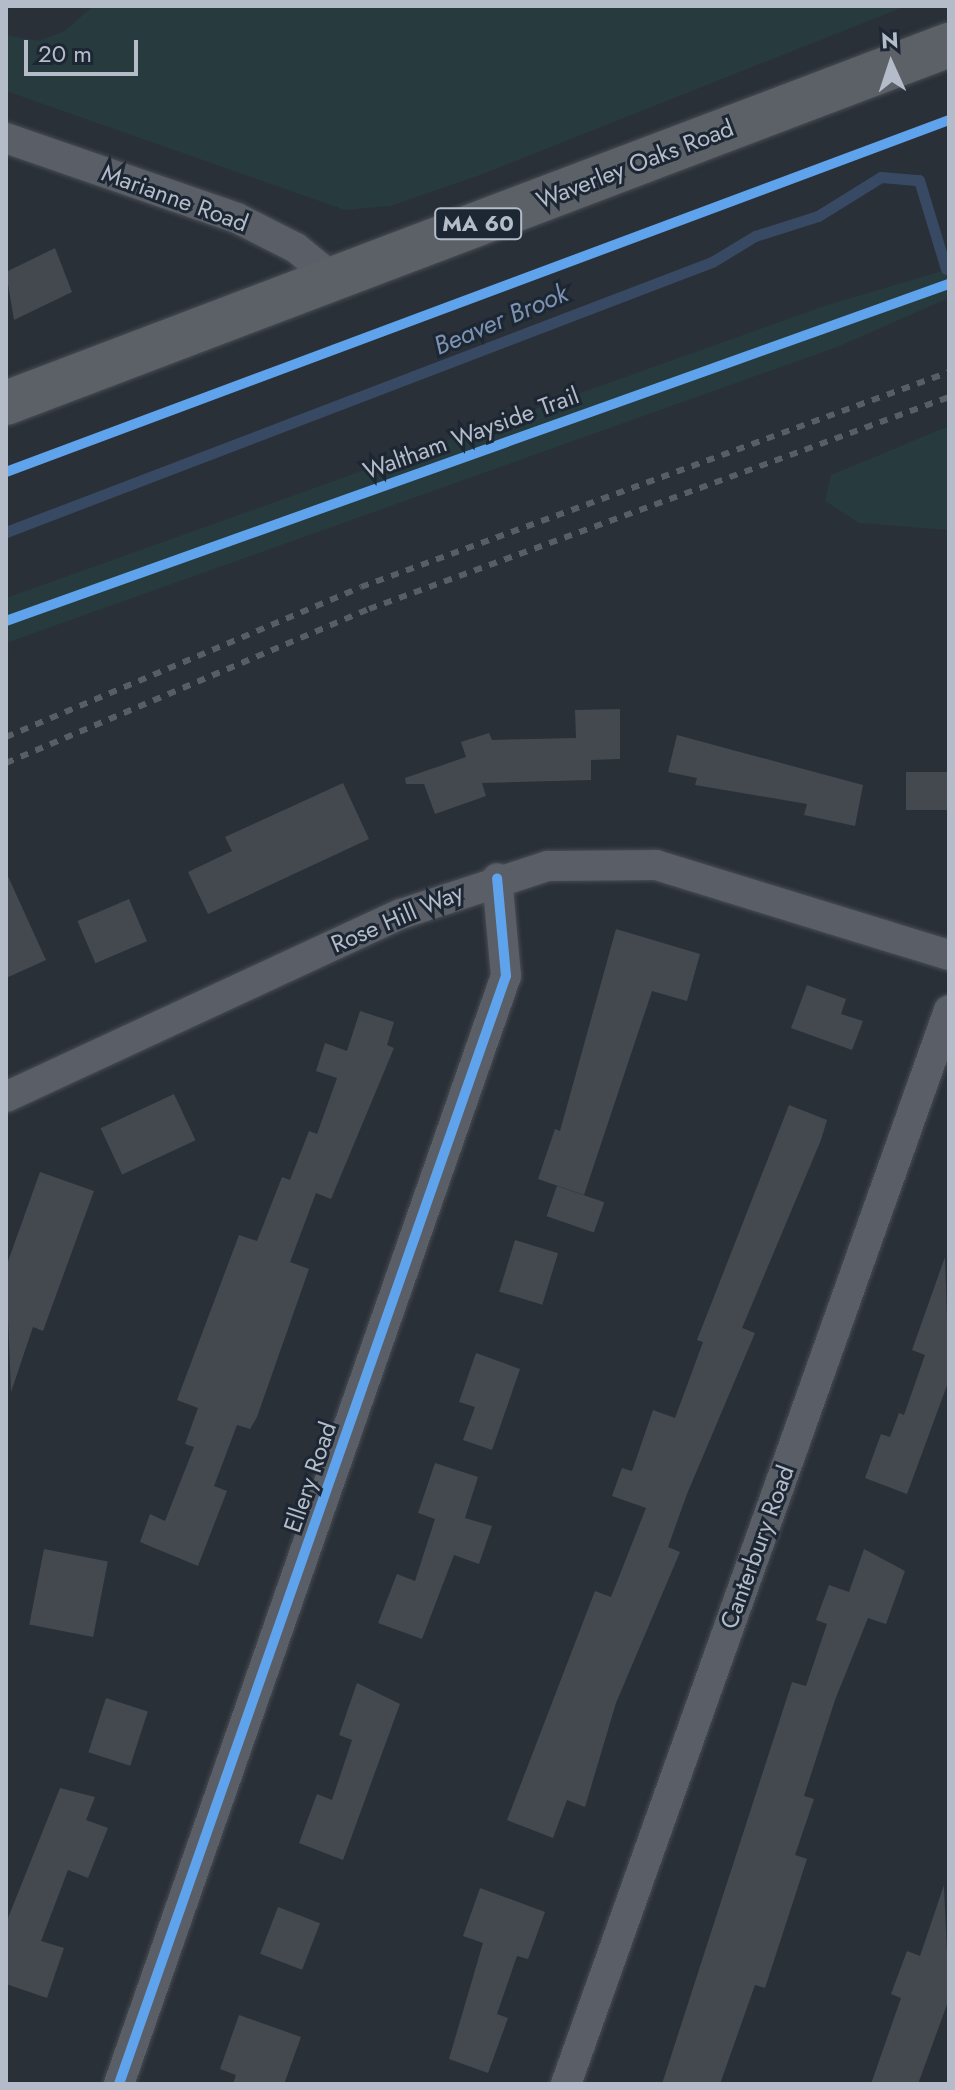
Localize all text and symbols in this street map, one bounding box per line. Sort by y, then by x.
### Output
scale bar [28,24,142,74]
north arrow [851,24,931,104]
text: N [880,24,899,56]
text: 20 m [38,36,92,71]
street label: Waverley Oaks Road [532,113,738,215]
street label: Marianne Road [98,158,252,238]
road number: MA 60 [434,206,522,242]
water label: Beaver Brook [429,278,573,362]
street label: Waltham Wayside Trail [359,381,583,485]
street label: Rose Hill Way [327,877,467,959]
street label: Ellery Road [278,1418,342,1536]
street label: Canterbury Road [714,1461,800,1633]

